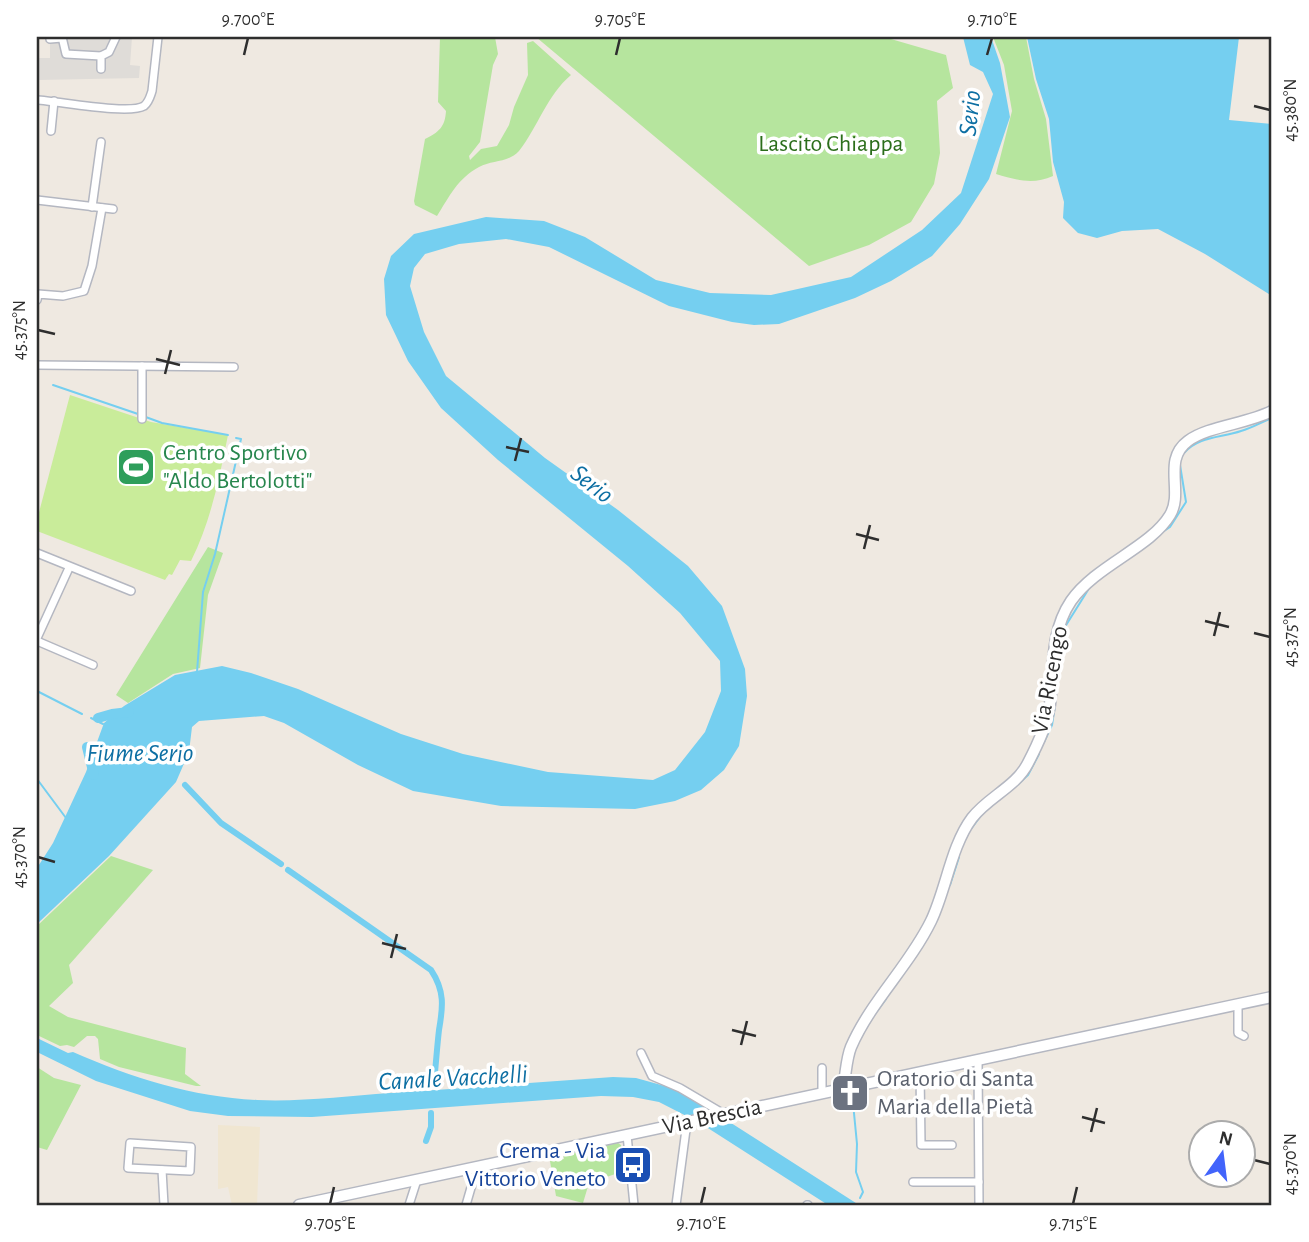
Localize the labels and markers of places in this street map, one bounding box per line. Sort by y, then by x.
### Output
place label: Centro Sportivo "Aldo Bertolotti" [163,441,312,493]
sports icon: Centro Sportivo "Aldo Bertolotti" [115,446,157,488]
place label: Oratorio di Santa Maria della Pietà [877,1067,1034,1119]
church icon: Oratorio di Santa Maria della Pietà [829,1072,871,1114]
place label: Crema - Via Vittorio Veneto [465,1139,606,1191]
bus stop icon: Crema - Via Vittorio Veneto [612,1144,654,1186]

